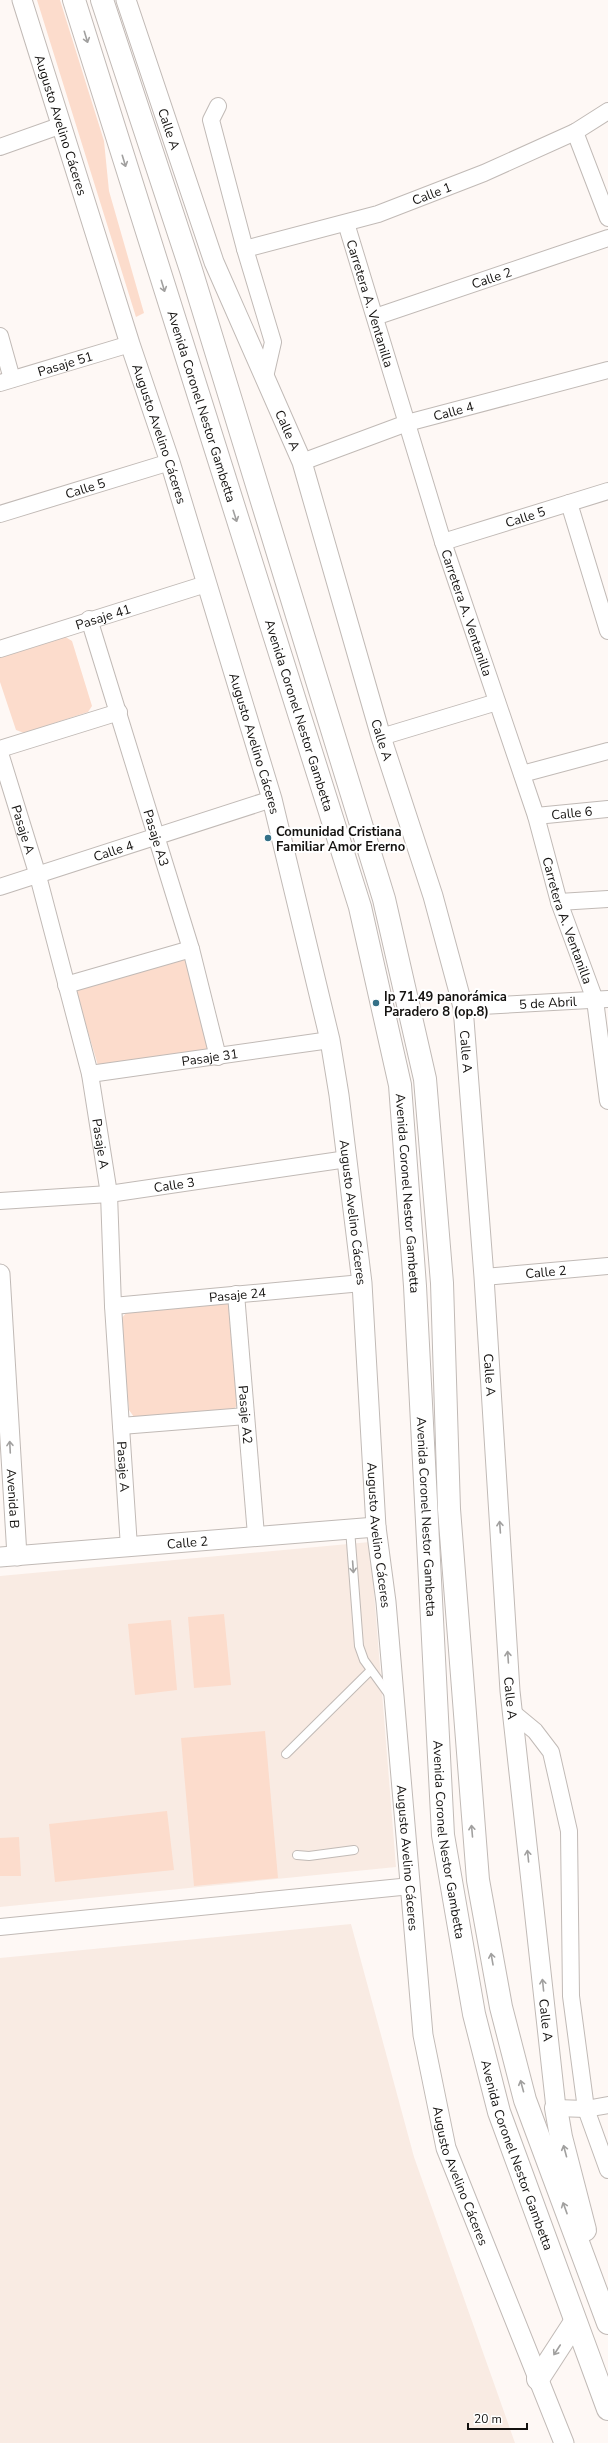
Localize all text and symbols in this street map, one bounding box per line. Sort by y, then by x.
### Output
one-way arrow [83,31,90,44]
street label: Augusto Avelino Cáceres [30,53,91,198]
street label: Calle A [153,106,184,153]
one-way arrow [121,155,128,168]
street label: Calle 1 [410,178,454,210]
street label: Carretera A. Ventanilla [342,237,397,370]
street label: Calle 2 [469,263,514,294]
one-way arrow [160,279,167,292]
street label: Avenida Coronel Nestor Gambetta [162,308,240,505]
street label: Pasaje 51 [36,348,95,381]
street label: Augusto Avelino Cáceres [127,361,190,506]
street label: Calle 4 [431,398,476,426]
street label: Calle A [270,407,304,454]
street label: Calle 5 [63,474,108,504]
street label: Calle 5 [503,503,548,532]
one-way arrow [232,510,239,523]
street label: Carretera A. Ventanilla [436,547,496,679]
street label: Pasaje 41 [73,600,133,635]
street label: Avenida Coronel Nestor Gambetta [260,617,337,814]
street label: Augusto Avelino Cáceres [224,671,283,816]
street label: Calle A [366,717,396,764]
street label: Pasaje A [7,803,39,857]
street label: Calle 6 [551,803,593,824]
street label: Pasaje A3 [138,807,173,869]
place label: Comunidad Cristiana Familiar Amor Ererno [276,823,405,856]
marker: Comunidad Cristiana Familiar Amor Ererno [263,833,273,843]
street label: Calle 4 [91,836,136,866]
street label: Carretera A. Ventanilla [537,855,596,987]
place label: Ip 71.49 panorámica Paradero 8 (op.8) [384,988,507,1021]
street label: 5 de Abril [519,993,577,1014]
marker: Ip 71.49 panorámica Paradero 8 (op.8) [371,998,381,1008]
street label: Calle A [455,1030,476,1074]
street label: Pasaje 31 [180,1045,239,1071]
street label: Avenida Coronel Nestor Gambetta [391,1093,423,1294]
street label: Pasaje A [87,1117,113,1171]
street label: Augusto Avelino Cáceres [335,1139,370,1286]
street label: Calle 3 [153,1174,196,1197]
street label: Calle 2 [525,1262,567,1283]
street label: Pasaje 24 [208,1284,267,1307]
street label: Calle A [479,1353,499,1397]
street label: Pasaje A2 [234,1385,256,1445]
street label: Avenida Coronel Nestor Gambetta [412,1416,440,1617]
one-way arrow [7,1441,14,1454]
street label: Pasaje A [112,1441,133,1493]
street label: Augusto Avelino Cáceres [362,1462,394,1609]
street label: Avenida B [2,1468,23,1529]
one-way arrow [496,1521,503,1534]
street label: Calle 2 [166,1532,209,1554]
one-way arrow [349,1560,356,1573]
one-way arrow [504,1651,511,1664]
street label: Calle A [499,1676,521,1721]
street label: Avenida Coronel Nestor Gambetta [428,1740,469,1940]
street label: Augusto Avelino Cáceres [392,1784,422,1932]
one-way arrow [469,1825,476,1838]
one-way arrow [524,1850,532,1863]
one-way arrow [488,1953,496,1966]
one-way arrow [539,1979,546,1992]
street label: Calle A [534,1998,557,2043]
street label: Avenida Coronel Nestor Gambetta [476,2058,557,2253]
one-way arrow [517,2079,525,2092]
street label: Augusto Avelino Cáceres [428,2105,492,2248]
one-way arrow [561,2144,568,2157]
one-way arrow [561,2202,568,2215]
one-way arrow [553,2344,561,2355]
scale bar [468,2405,527,2431]
text: 20 m [474,2411,502,2427]

